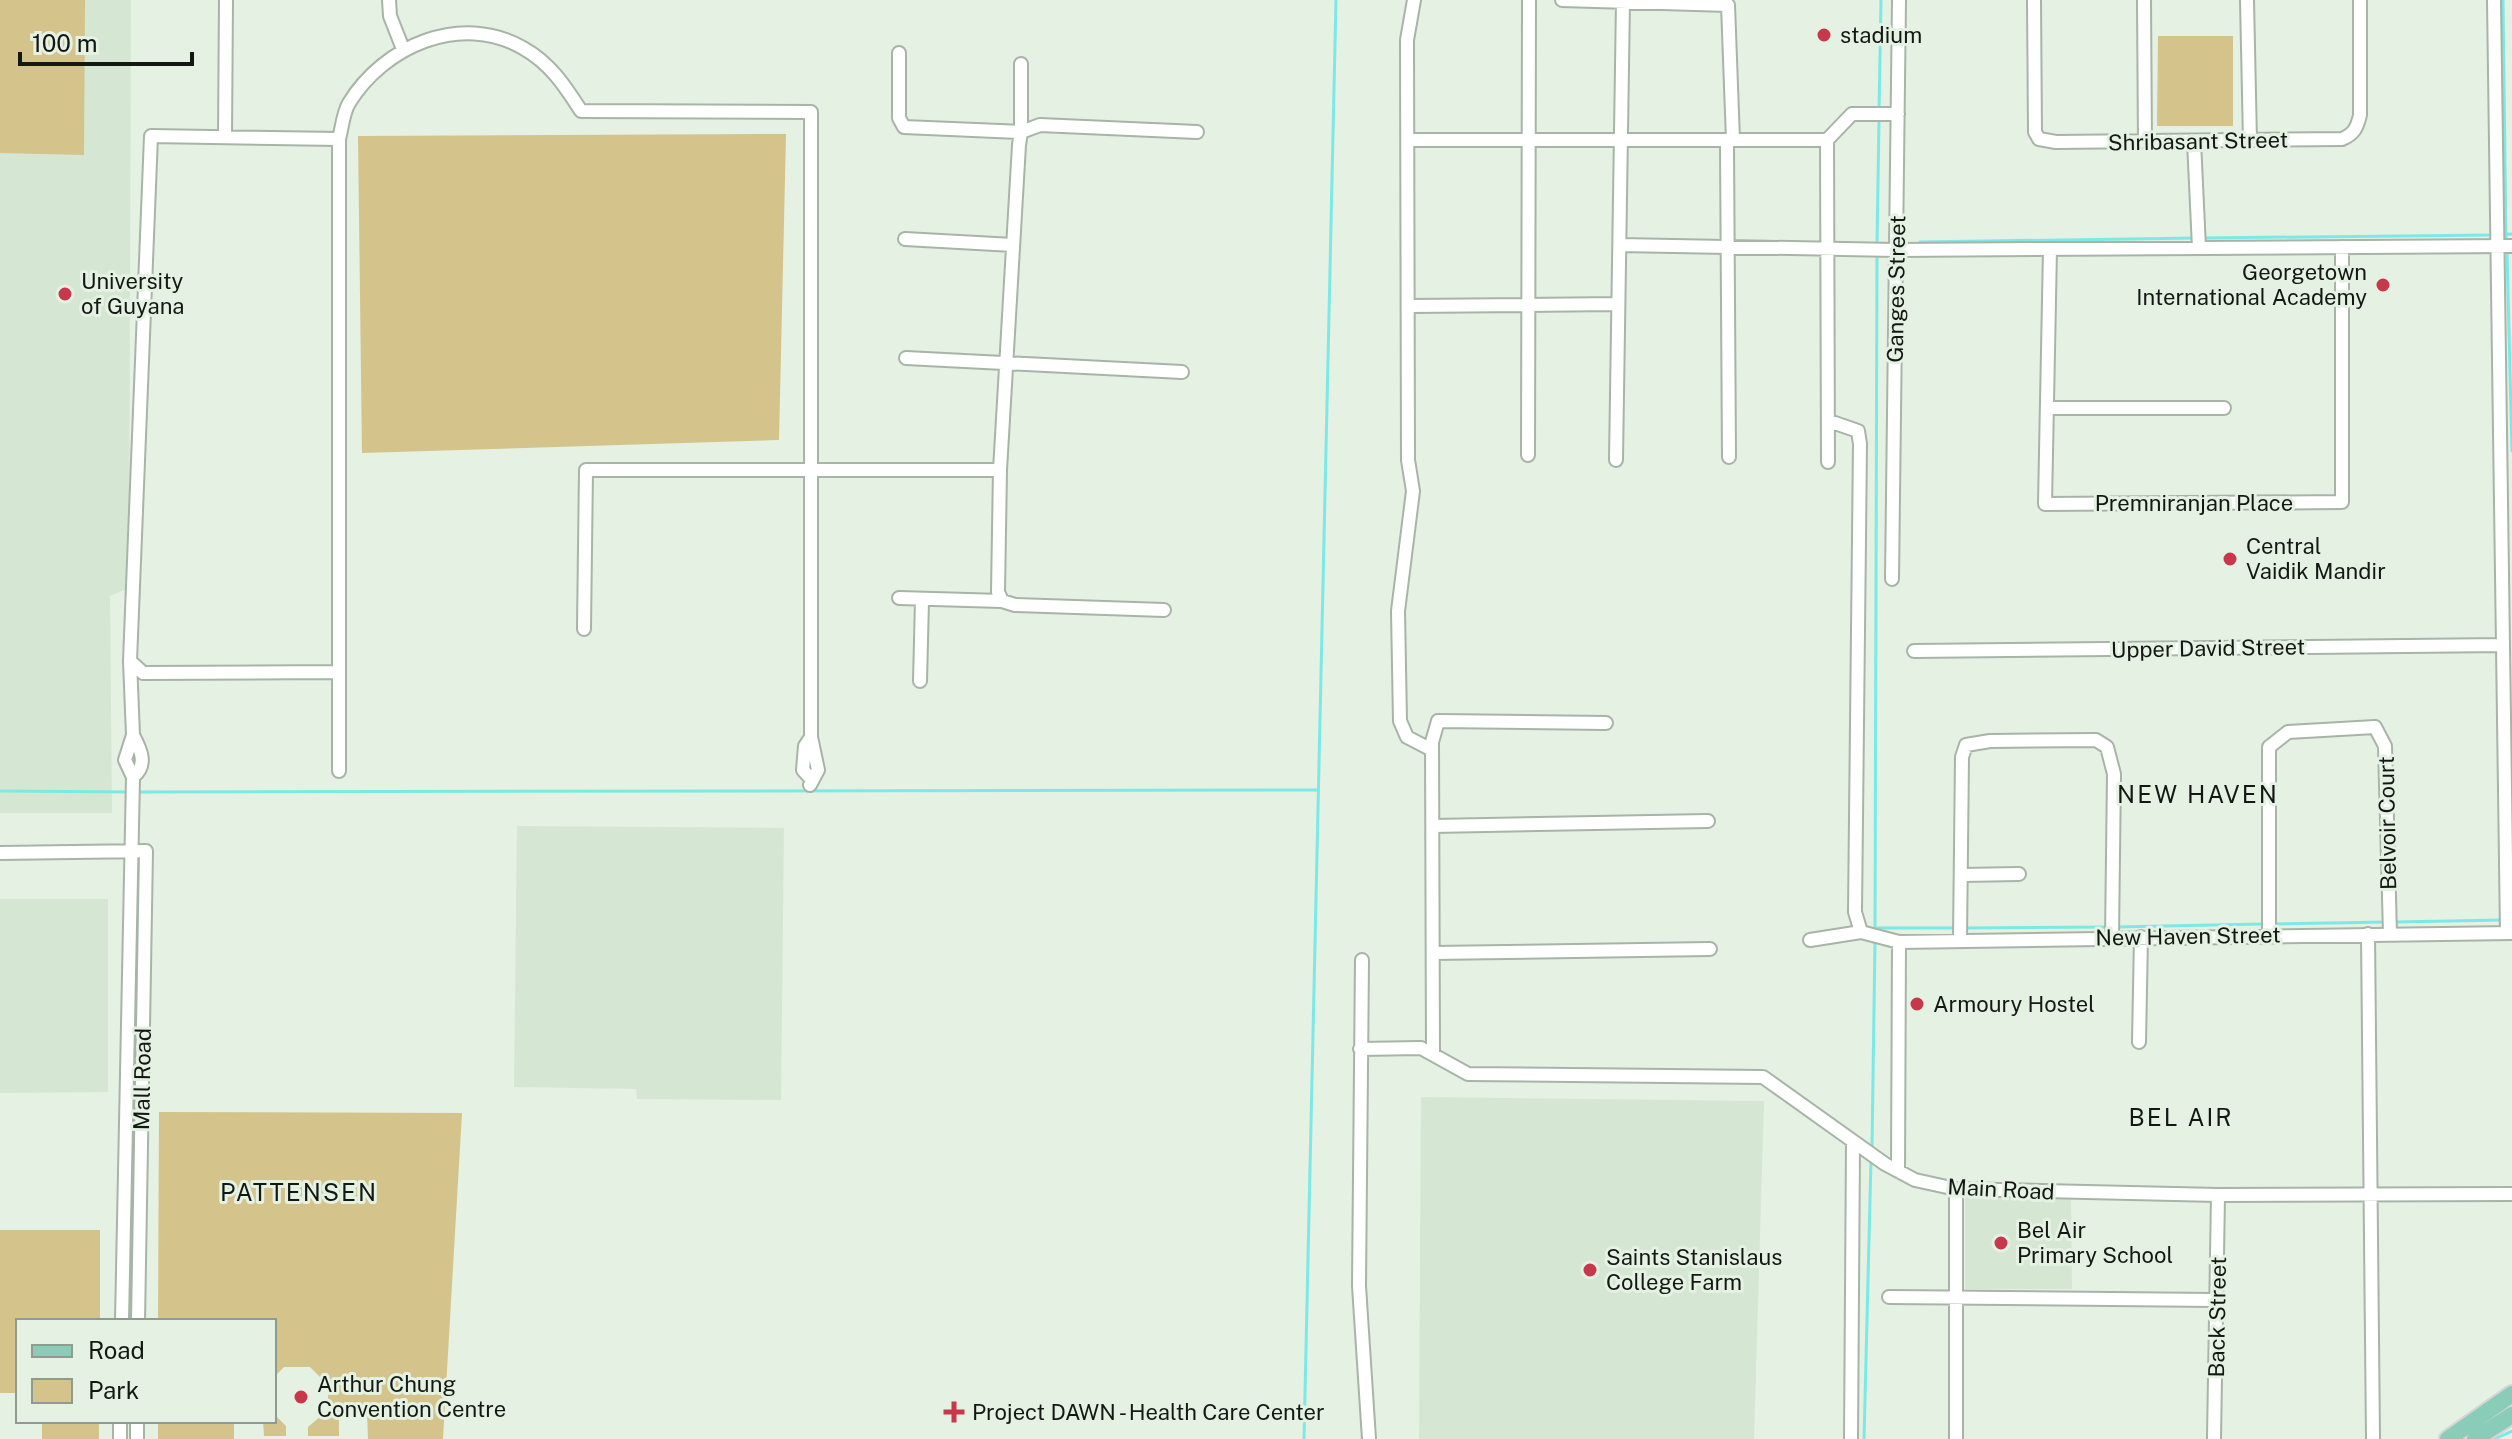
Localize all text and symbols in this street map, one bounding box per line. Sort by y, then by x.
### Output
scale bar [20,16,192,66]
place label: stadium [1840,22,1922,48]
marker: stadium [1815,26,1833,44]
text: 100 m [32,29,98,57]
street label: Shribasant Street [2108,126,2288,156]
street label: Ganges Street [1882,215,1910,363]
place label: Georgetown International Academy [2136,259,2367,310]
place label: University of Guyana [81,268,184,319]
marker: Georgetown International Academy [2374,276,2392,294]
marker: University of Guyana [56,285,74,303]
street label: Premniranjan Place [2095,490,2293,516]
place label: Central Vaidik Mandir [2246,533,2386,584]
marker: Central Vaidik Mandir [2221,550,2239,568]
street label: Upper David Street [2111,633,2305,663]
street label: Belvoir Court [2373,756,2401,890]
district label: NEW HAVEN [2117,780,2279,808]
street label: New Haven Street [2095,921,2281,951]
place label: Armoury Hostel [1933,991,2095,1017]
marker: Armoury Hostel [1908,995,1926,1013]
street label: Mall Road [128,1028,156,1130]
district label: BEL AIR [2128,1103,2234,1131]
street label: Main Road [1947,1173,2055,1205]
district label: PATTENSEN [220,1178,378,1206]
place label: Bel Air Primary School [2017,1217,2173,1268]
marker: Bel Air Primary School [1992,1234,2010,1252]
place label: Saints Stanislaus College Farm [1606,1244,1782,1295]
street label: Back Street [2203,1256,2231,1378]
marker: Saints Stanislaus College Farm [1581,1261,1599,1279]
legend [16,1319,276,1423]
text: Road [88,1336,145,1364]
place label: Arthur Chung Convention Centre [317,1371,506,1422]
text: Park [88,1376,139,1404]
marker: Arthur Chung Convention Centre [292,1388,310,1406]
place label: Project DAWN - Health Care Center [972,1399,1325,1425]
marker: Project DAWN - Health Care Center [943,1401,965,1423]

